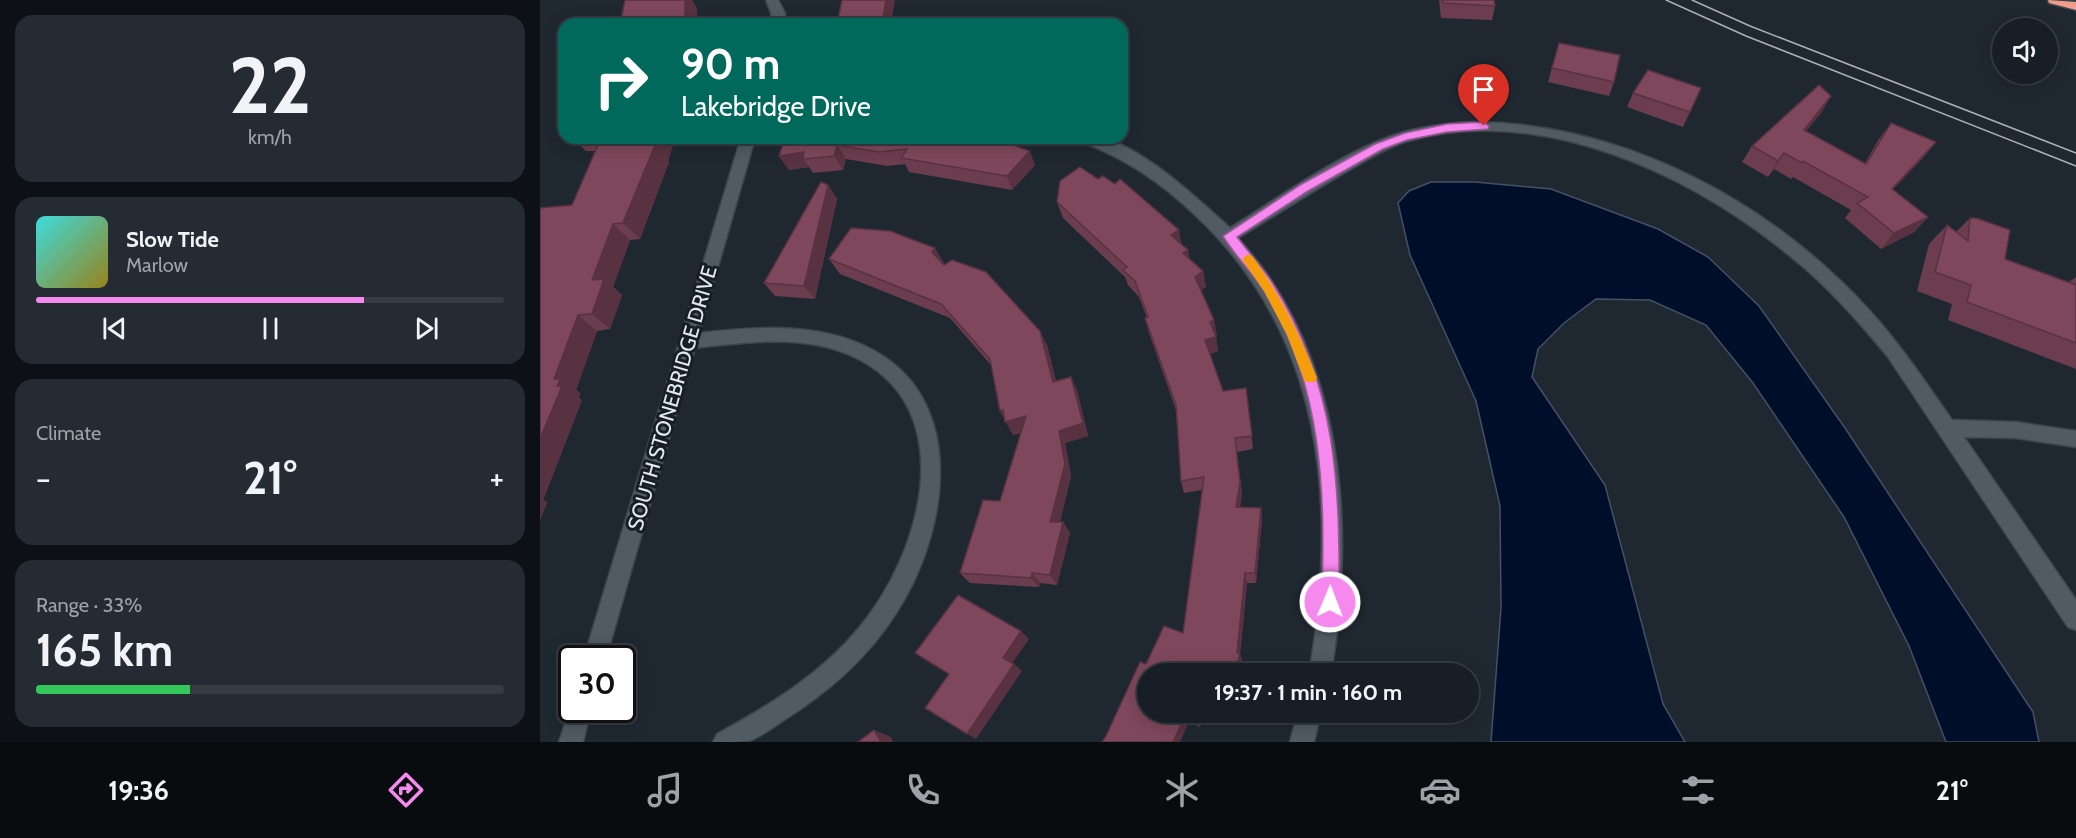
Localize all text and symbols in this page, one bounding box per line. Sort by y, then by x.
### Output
map controls [1992,18,2058,84]
button: sound [1992,18,2058,84]
text: 22 [229,38,311,133]
text: 90 m [681,38,780,90]
icon: right [582,42,660,120]
pin [1458,64,1509,126]
icon: arrive [1467,73,1500,106]
text: Lakebridge Drive [681,90,871,123]
text: km/h [248,125,292,149]
text: Slow Tide [126,226,219,253]
text: Marlow [126,253,188,277]
street label: SOUTH STONEBRIDGE DRIVE [622,263,722,533]
icon: previous [98,312,131,345]
icon: pause [254,312,287,345]
icon: next [410,312,443,345]
text: Climate [36,421,101,445]
text: 21° [243,451,297,505]
text: − [36,458,51,498]
text: + [489,458,504,498]
position arrow [1298,570,1362,634]
text: Range · 33% [36,593,142,617]
text: 165 km [36,623,173,677]
speed limit sign: 30 [558,645,636,723]
text: 19:37 · 1 min · 160 m [1214,679,1402,706]
icon: directions [385,769,427,811]
icon: music [644,769,686,811]
icon: phone [902,769,944,811]
icon: climate [1161,769,1203,811]
icon: car [1419,769,1461,811]
icon: filters [1677,769,1719,811]
text: 19:36 [108,774,169,807]
text: 21° [1936,774,1968,807]

